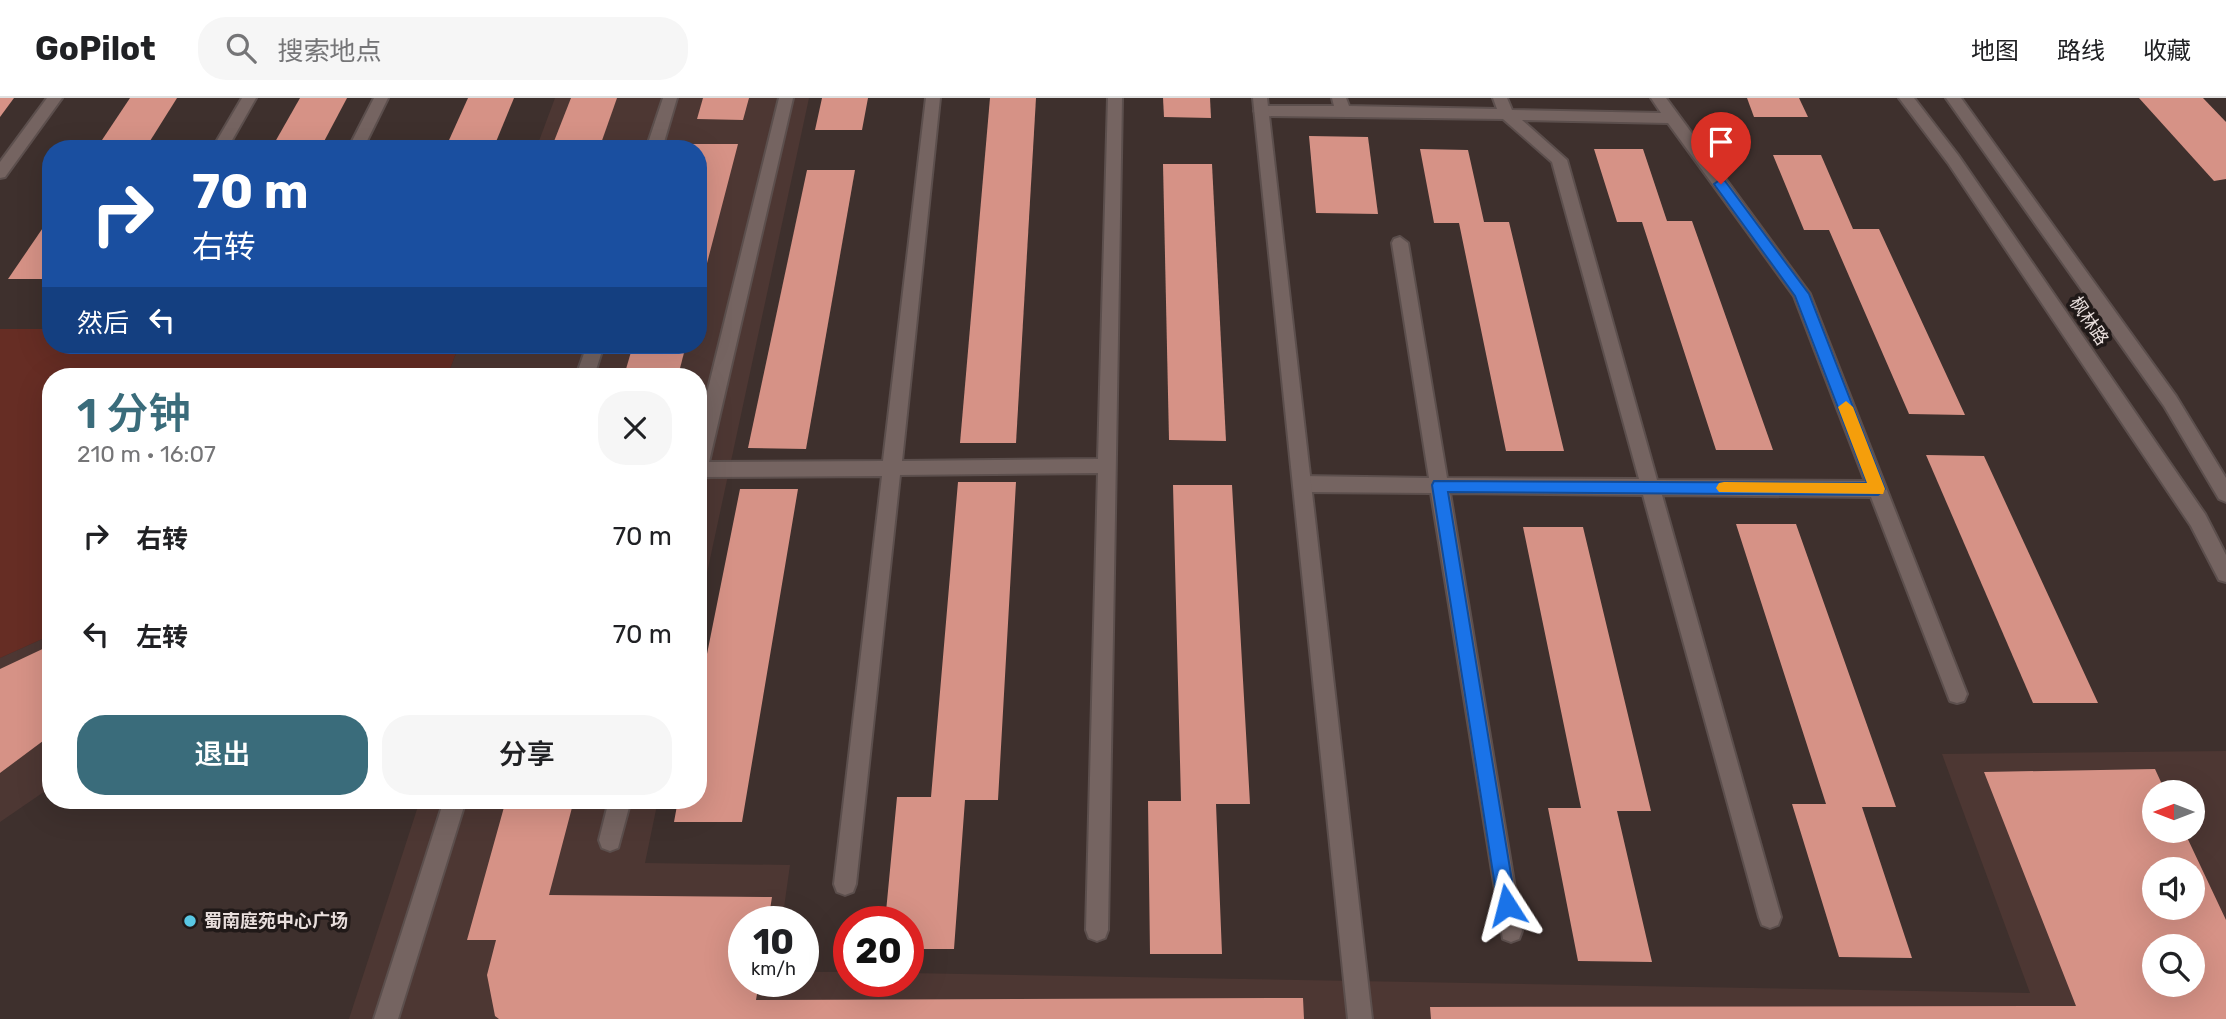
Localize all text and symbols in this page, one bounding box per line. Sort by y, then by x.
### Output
search box [198,17,688,80]
text: GoPilot [35,29,156,68]
icon: search [222,29,260,67]
text: 搜索地点 [278,36,382,67]
text: 地图 [1971,37,2019,65]
text: 路线 [2057,37,2105,65]
text: 收藏 [2143,37,2191,65]
pin [1691,112,1751,184]
icon: arrive [1702,123,1740,161]
text: 70 m [192,162,309,220]
icon: right [77,168,168,259]
text: 右转 [192,228,256,266]
street label: 枫林路 [2065,292,2113,350]
icon: left [143,301,181,339]
text: 然后 [77,308,129,339]
text: 1 分钟 [77,389,190,439]
button: close [598,391,672,465]
text: 210 m · 16:07 [77,440,216,468]
icon: right [77,517,115,555]
text: 70 m [613,521,672,552]
text: 右转 [136,524,188,555]
icon: left [77,615,115,653]
text: 70 m [613,619,672,650]
text: 左转 [136,622,188,653]
button: 退出 [77,715,368,795]
button: 分享 [382,715,672,795]
north arrow [2142,780,2205,844]
map controls [2142,780,2205,997]
button: sound [2142,857,2205,920]
position arrow [1470,868,1544,942]
speed limit sign: 20 [833,906,924,997]
place label: 蜀南庭苑中心广场 [204,910,348,932]
marker: 蜀南庭苑中心广场 [182,913,198,929]
text: 10 [753,921,794,963]
button: search [2142,934,2205,997]
text: km/h [751,958,796,980]

